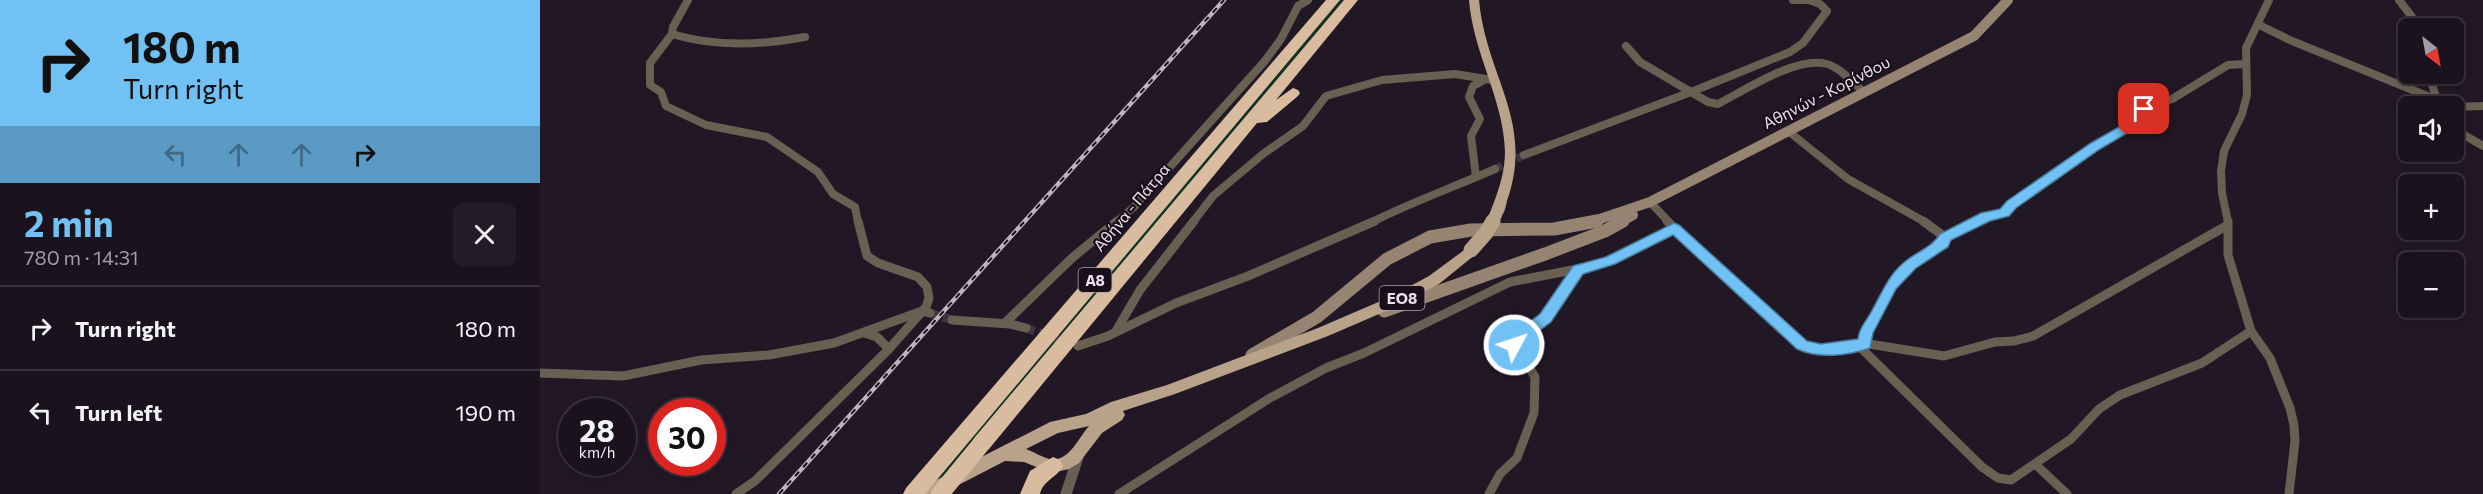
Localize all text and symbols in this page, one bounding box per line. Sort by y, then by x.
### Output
north arrow [2398,18,2464,84]
map controls [2398,18,2464,318]
text: 180 m [123,20,241,72]
icon: right [24,24,102,102]
street label: Αθηνών - Κορίνθου [1759,52,1893,132]
text: Turn right [123,72,243,105]
pin [2118,83,2169,134]
icon: arrive [2127,92,2160,125]
button: sound [2398,96,2464,162]
icon: left [159,138,192,171]
icon: ahead [222,138,255,171]
icon: ahead [285,138,318,171]
icon: right [348,138,381,171]
street label: Αθήνα - Πάτρα [1089,159,1173,255]
button: + [2398,174,2464,240]
text: 2 min [24,200,114,244]
button: close [453,203,516,266]
text: 780 m · 14:31 [24,245,139,269]
button: − [2398,252,2464,318]
road number: Α8 [1078,268,1112,292]
road number: ΕΟ8 [1380,286,1424,310]
icon: right [24,312,57,345]
position arrow [1482,313,1546,377]
text: Turn right [75,315,176,342]
text: 180 m [455,315,516,342]
icon: left [24,396,57,429]
speed limit sign: 30 [648,398,726,476]
text: Turn left [75,399,162,426]
text: 190 m [455,399,516,426]
text: 28 [579,411,615,448]
text: km/h [579,443,615,461]

